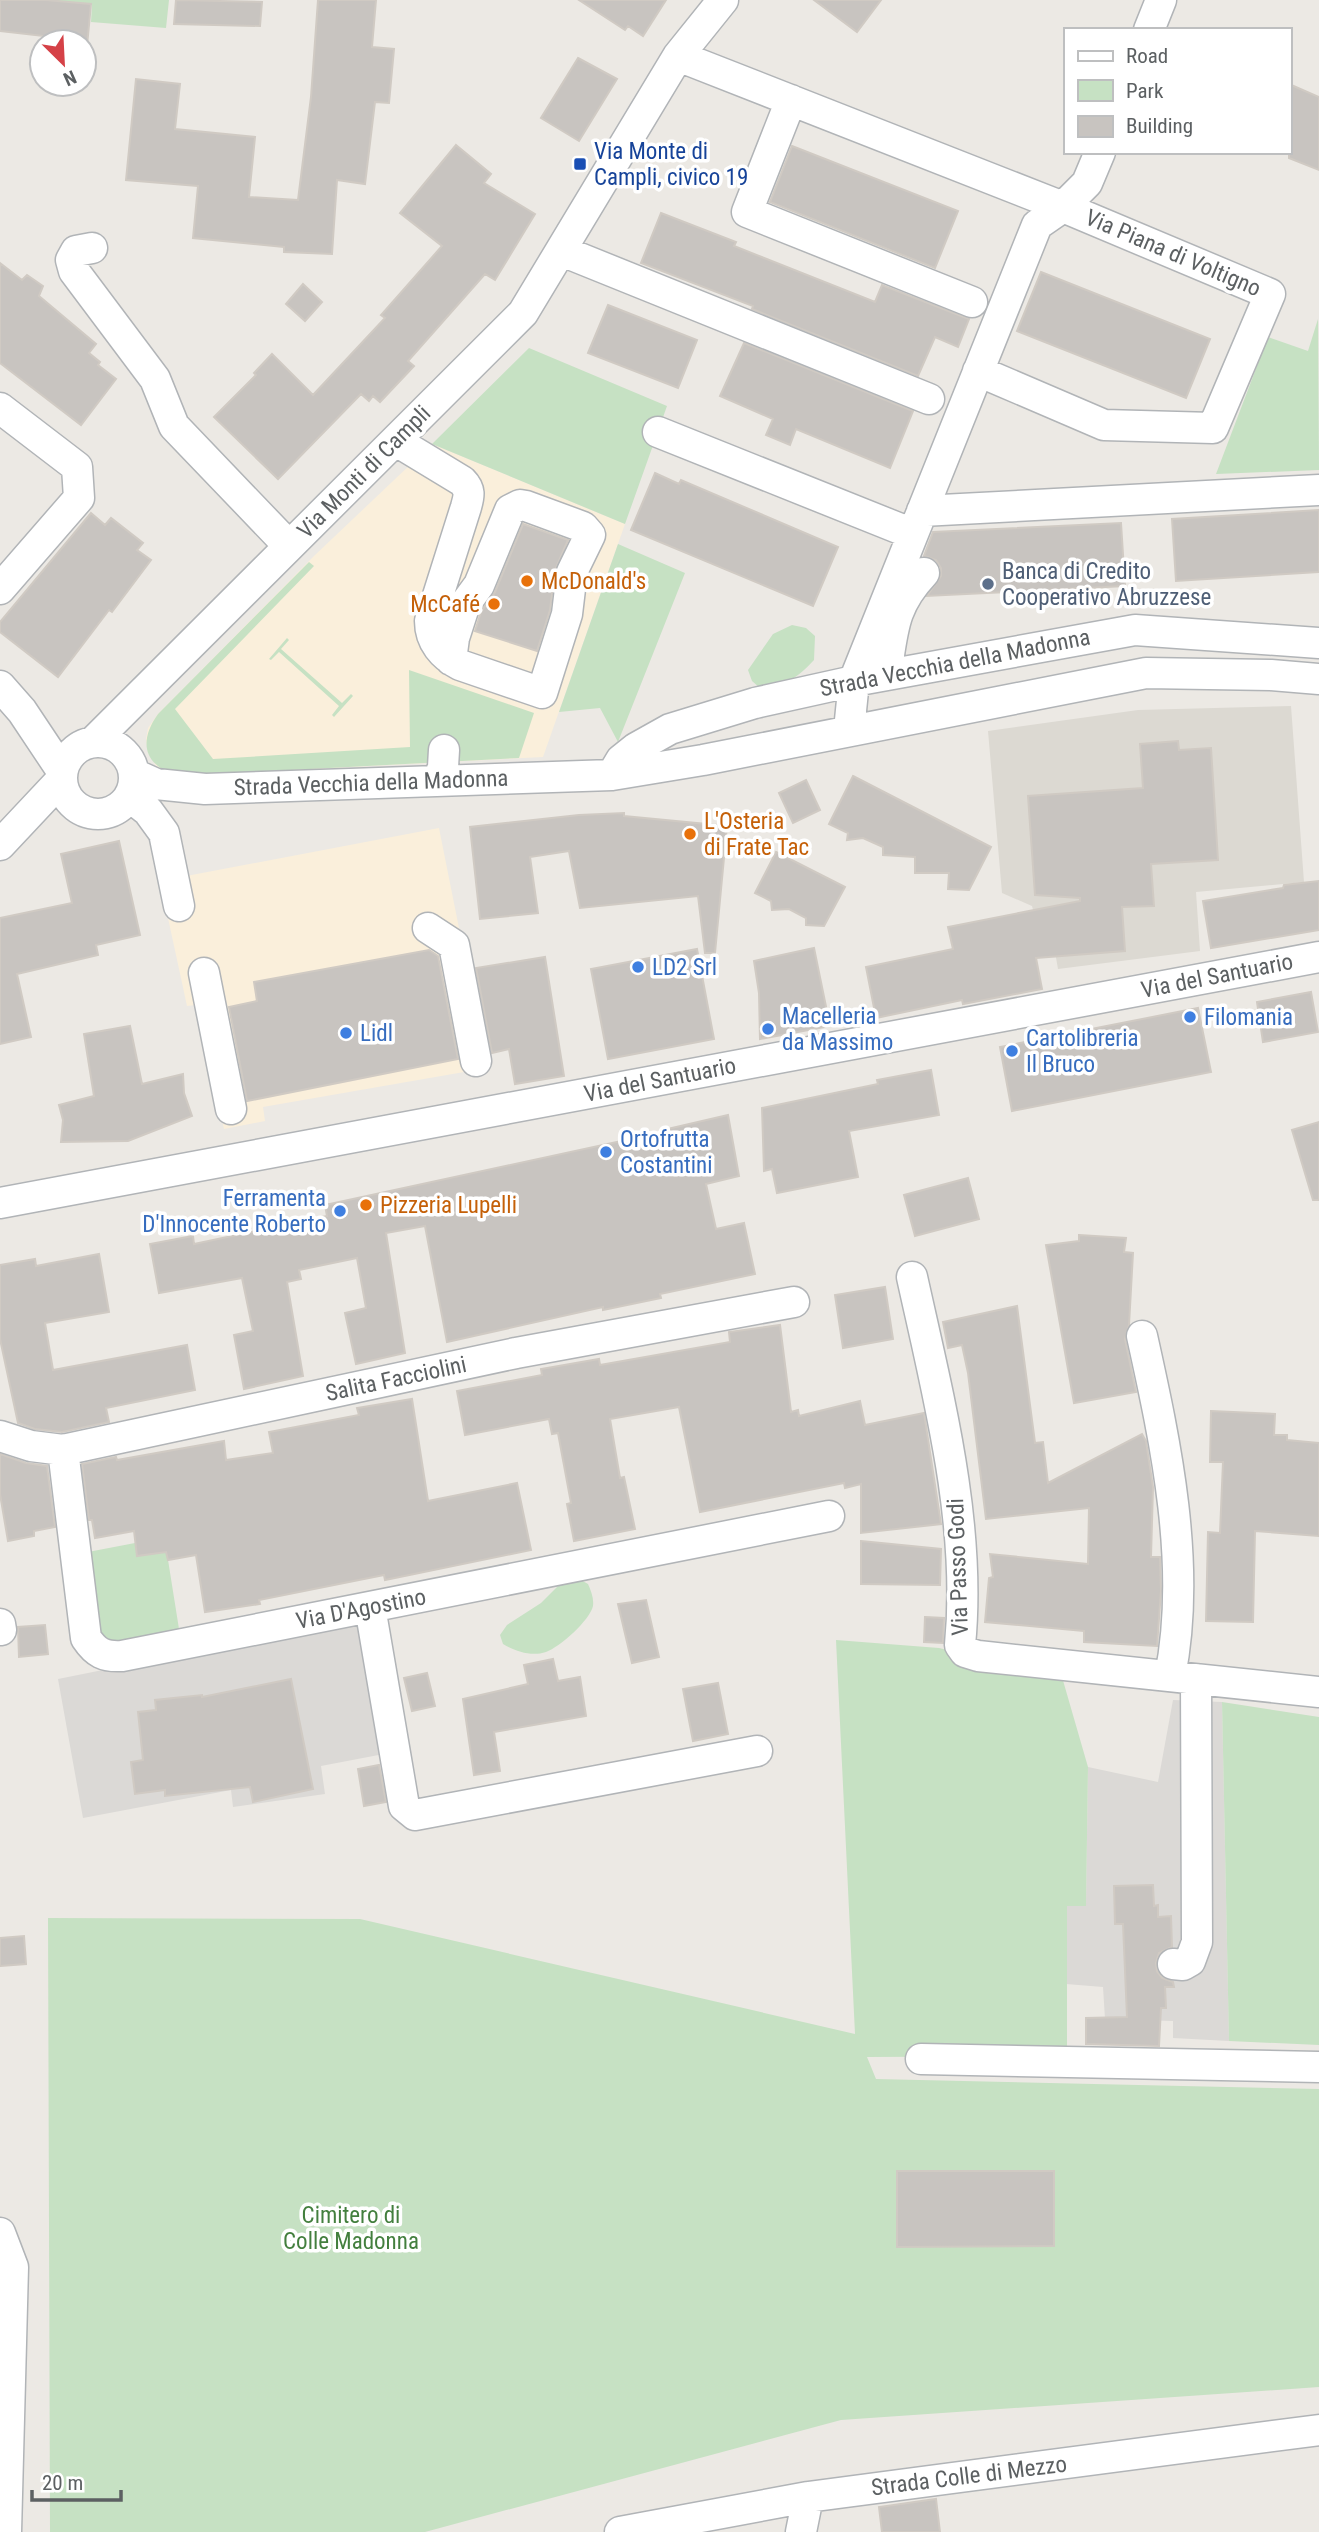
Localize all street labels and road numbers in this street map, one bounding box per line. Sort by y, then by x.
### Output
street label: Via Piana di Voltigno [1081,204,1265,302]
street label: Via Monti di Campli [292,400,436,544]
street label: Strada Vecchia della Madonna [818,624,1092,702]
street label: Strada Vecchia della Madonna [233,765,509,801]
street label: Via del Santuario [1139,948,1295,1004]
street label: Via del Santuario [582,1052,738,1108]
street label: Salita Facciolini [323,1351,469,1407]
street label: Via Passo Godi [942,1498,974,1636]
street label: Via D'Agostino [294,1583,428,1635]
street label: Strada Colle di Mezzo [870,2451,1068,2501]

